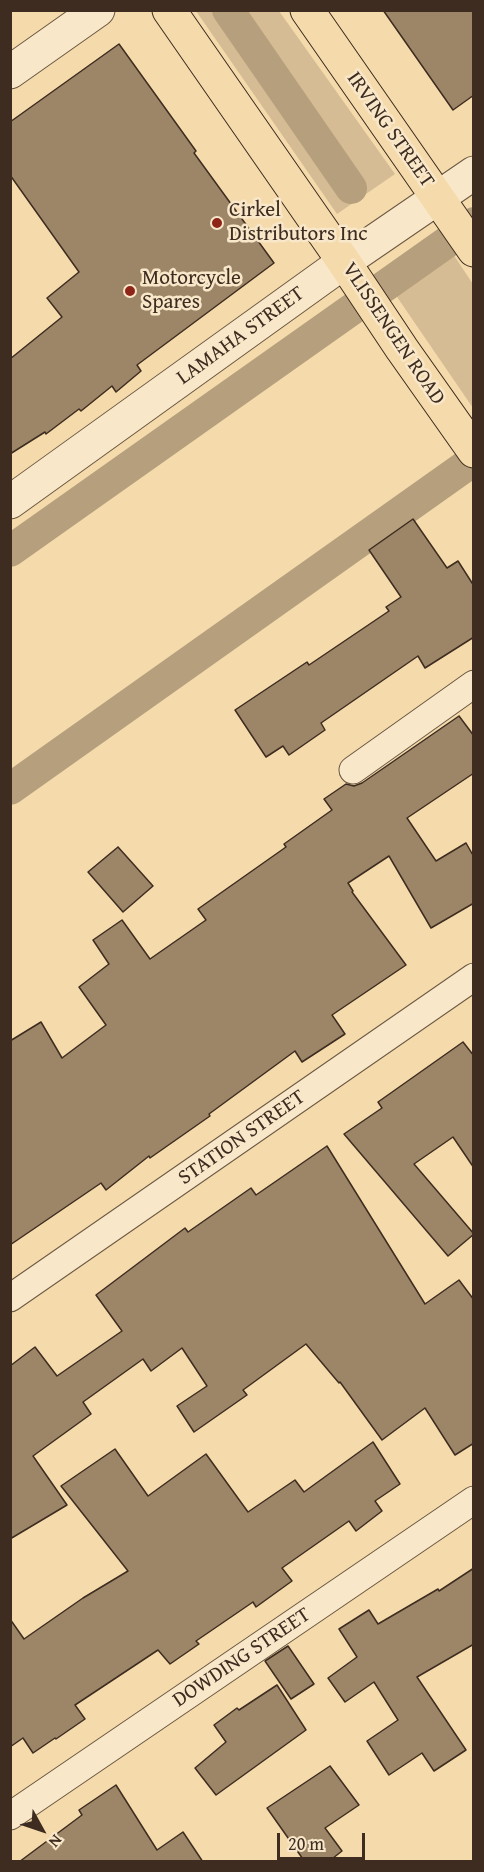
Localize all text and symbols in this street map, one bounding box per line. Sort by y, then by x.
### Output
street label: IRVING STREET [341,67,439,193]
place label: Cirkel Distributors Inc [229,198,367,248]
marker: Cirkel Distributors Inc [210,216,224,230]
street label: VLISSENGEN ROAD [336,258,450,410]
place label: Motorcycle Spares [142,266,241,316]
street label: LAMAHA STREET [172,281,310,391]
marker: Motorcycle Spares [123,284,137,298]
street label: STATION STREET [174,1085,310,1191]
street label: DOWDING STREET [168,1603,316,1713]
north arrow [12,1800,72,1860]
scale bar [280,1821,368,1859]
text: N [43,1830,68,1853]
text: 20 m [288,1830,324,1857]

